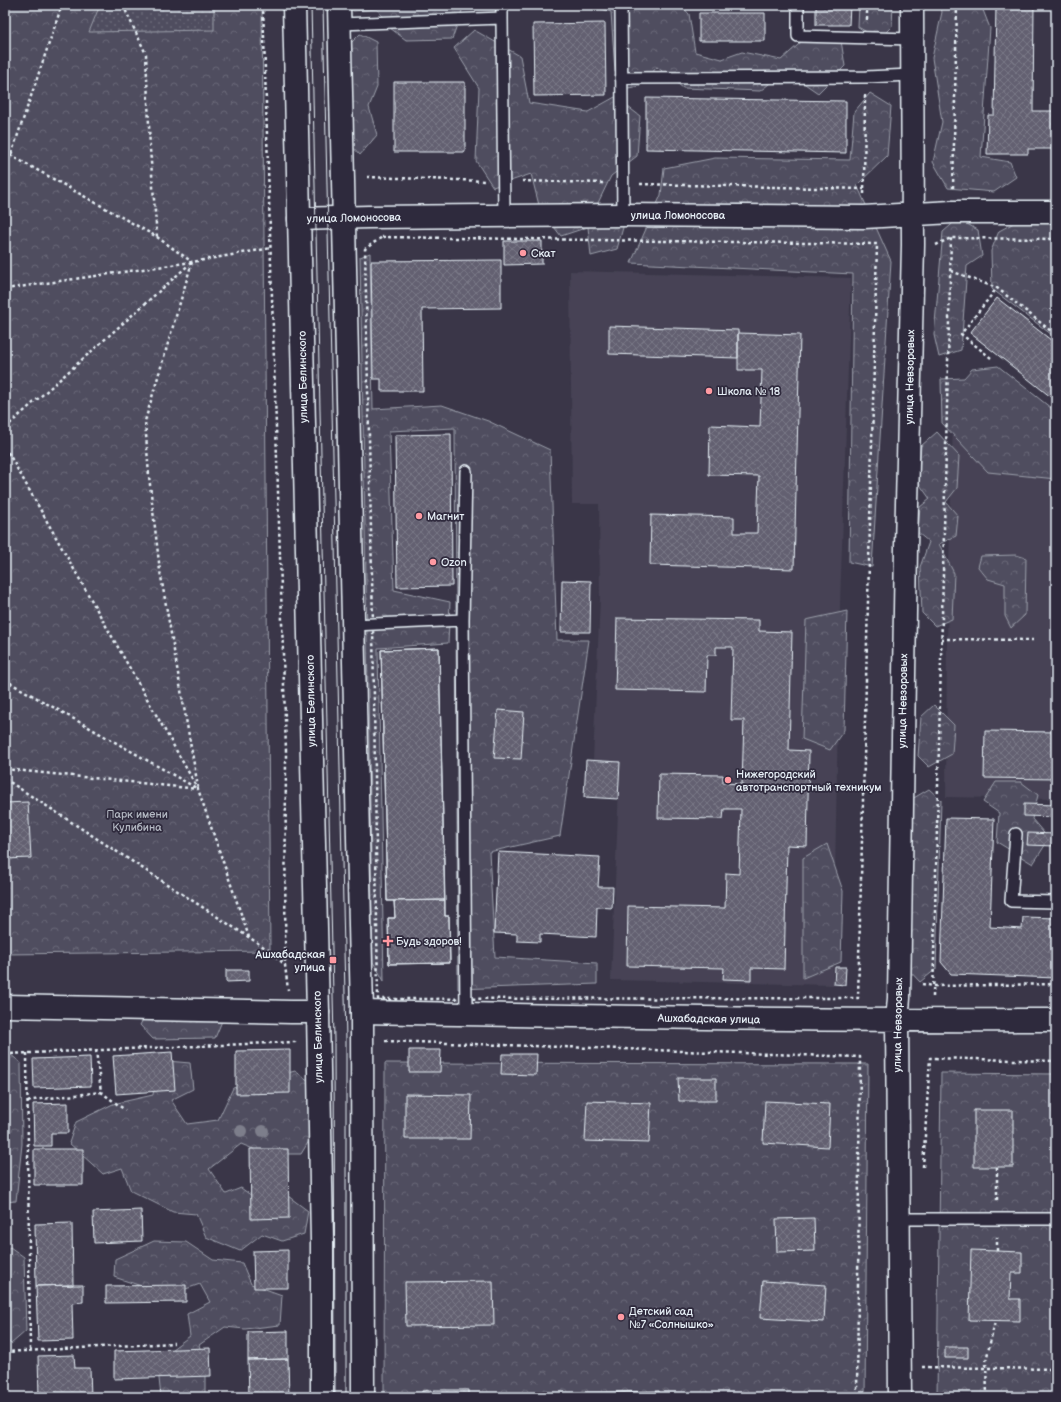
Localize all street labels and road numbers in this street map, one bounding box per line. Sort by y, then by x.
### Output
street label: улица Ломоносова [631,209,726,222]
street label: улица Ломоносова [307,211,402,225]
street label: улица Невзоровых [903,329,917,425]
street label: улица Белинского [296,330,310,423]
street label: улица Невзоровых [896,653,910,749]
street label: улица Белинского [304,654,318,747]
street label: улица Невзоровых [891,977,905,1073]
street label: улица Белинского [311,990,325,1083]
street label: Ашхабадская улица [656,1012,761,1026]

